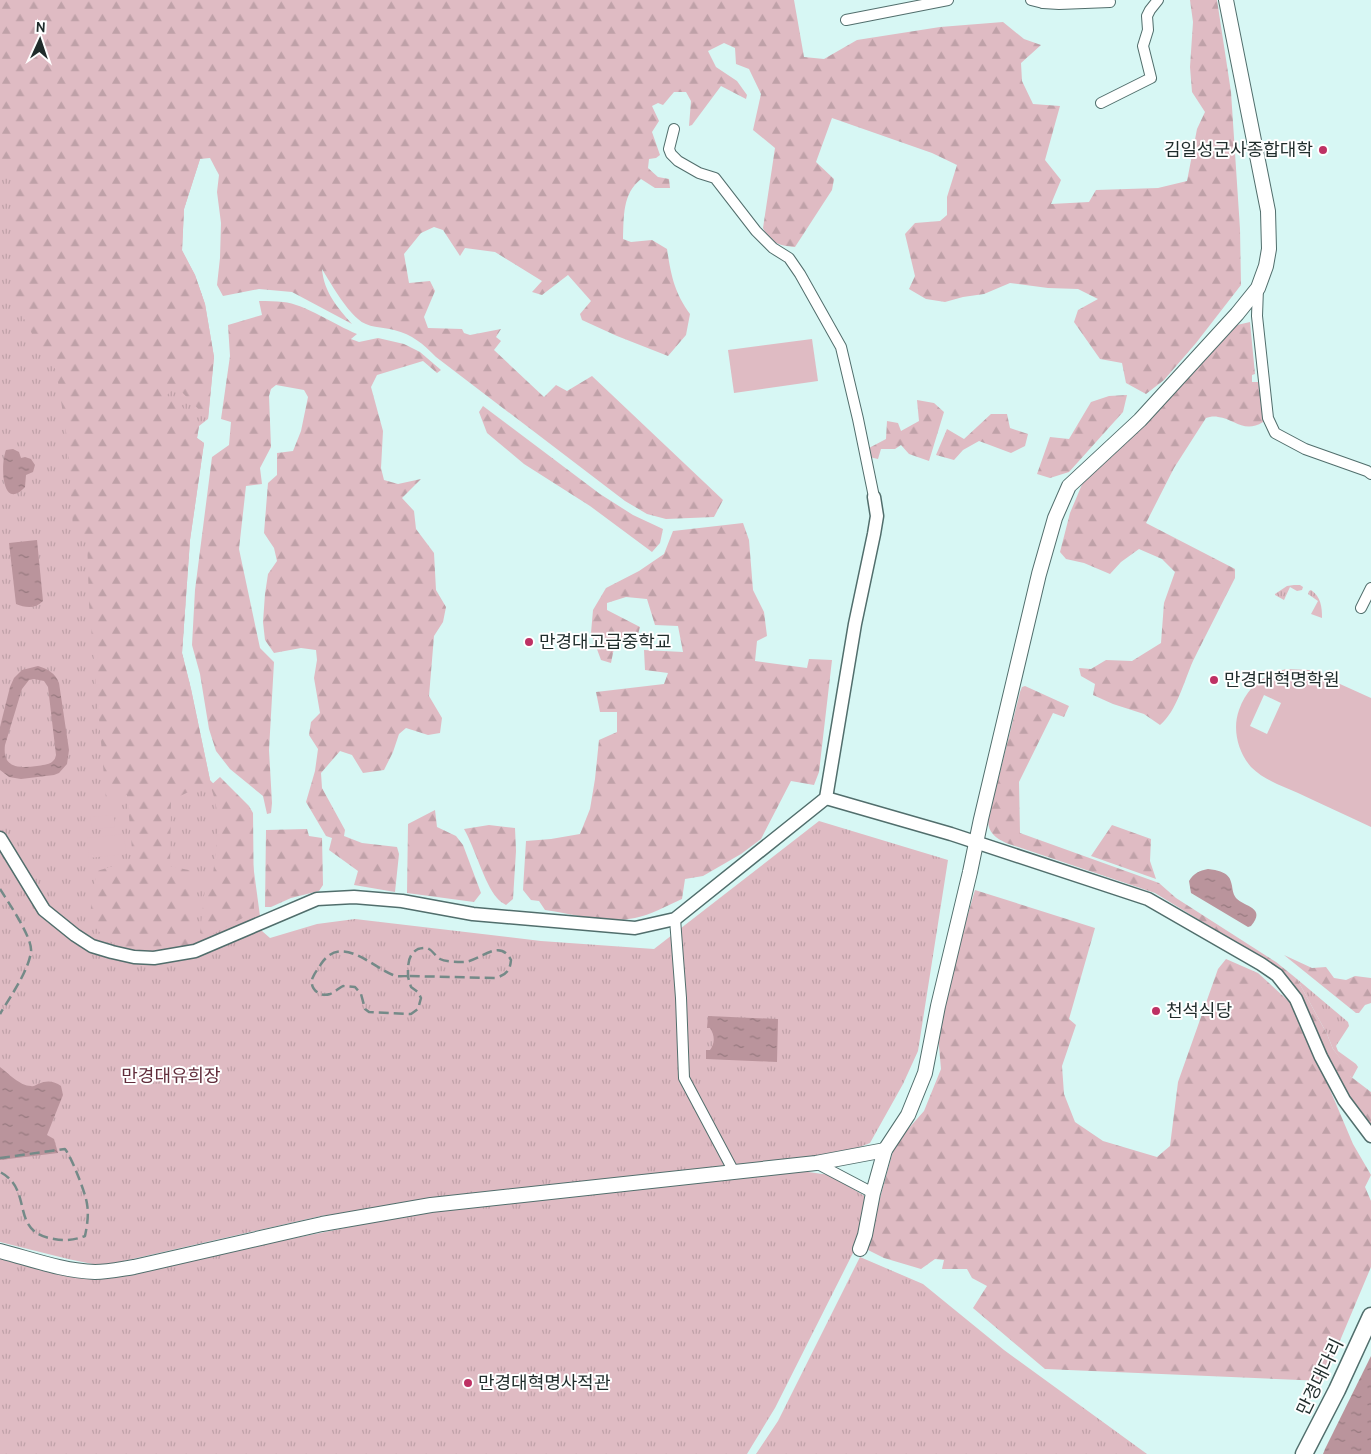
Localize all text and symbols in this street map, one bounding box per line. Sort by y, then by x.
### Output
north arrow [15,15,65,65]
text: N [35,18,46,36]
place label: 김일성군사종합대학 [1164,139,1313,161]
marker: 김일성군사종합대학 [1317,144,1329,156]
place label: 만경대고급중학교 [539,631,671,653]
marker: 만경대고급중학교 [523,636,535,648]
place label: 만경대혁명학원 [1224,669,1340,691]
marker: 만경대혁명학원 [1208,674,1220,686]
place label: 천석식당 [1166,1000,1232,1022]
marker: 천석식당 [1150,1005,1162,1017]
park label: 만경대유희장 [121,1065,221,1087]
street label: 만경대다리 [1292,1335,1348,1419]
place label: 만경대혁명사적관 [478,1372,611,1394]
marker: 만경대혁명사적관 [462,1377,474,1389]

